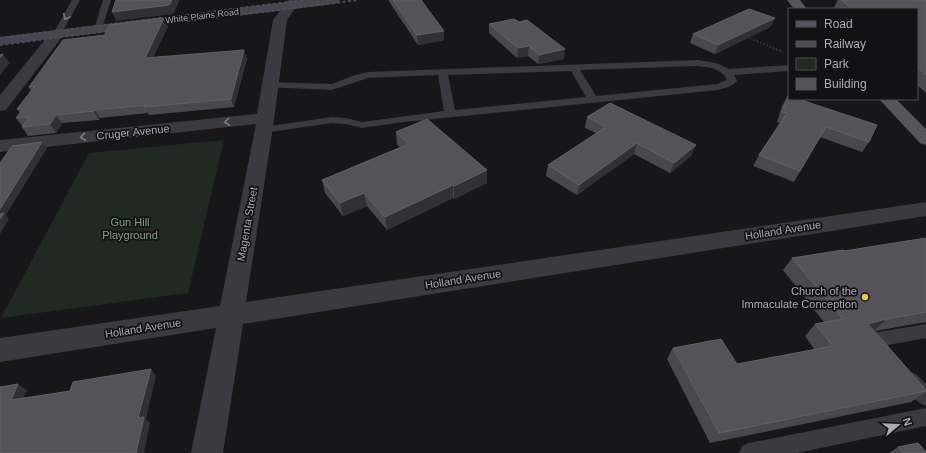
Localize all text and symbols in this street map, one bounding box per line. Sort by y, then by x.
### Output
street label: White Plains Road [165,7,239,25]
legend [788,8,918,100]
one-way arrow [64,13,71,20]
text: Road [824,17,853,31]
text: Railway [824,37,866,51]
text: Park [824,57,850,71]
text: Building [824,77,867,91]
one-way arrow [224,117,230,126]
street label: Cruger Avenue [96,122,170,142]
one-way arrow [80,132,86,141]
street label: Magenta Street [235,186,259,262]
park label: Gun Hill Playground [102,216,158,241]
street label: Holland Avenue [744,218,822,242]
street label: Holland Avenue [424,267,502,291]
place label: Church of the Immaculate Conception [741,285,857,310]
marker: Church of the Immaculate Conception [860,292,870,302]
street label: Holland Avenue [104,316,182,340]
north arrow [878,405,918,445]
text: N [900,416,914,428]

